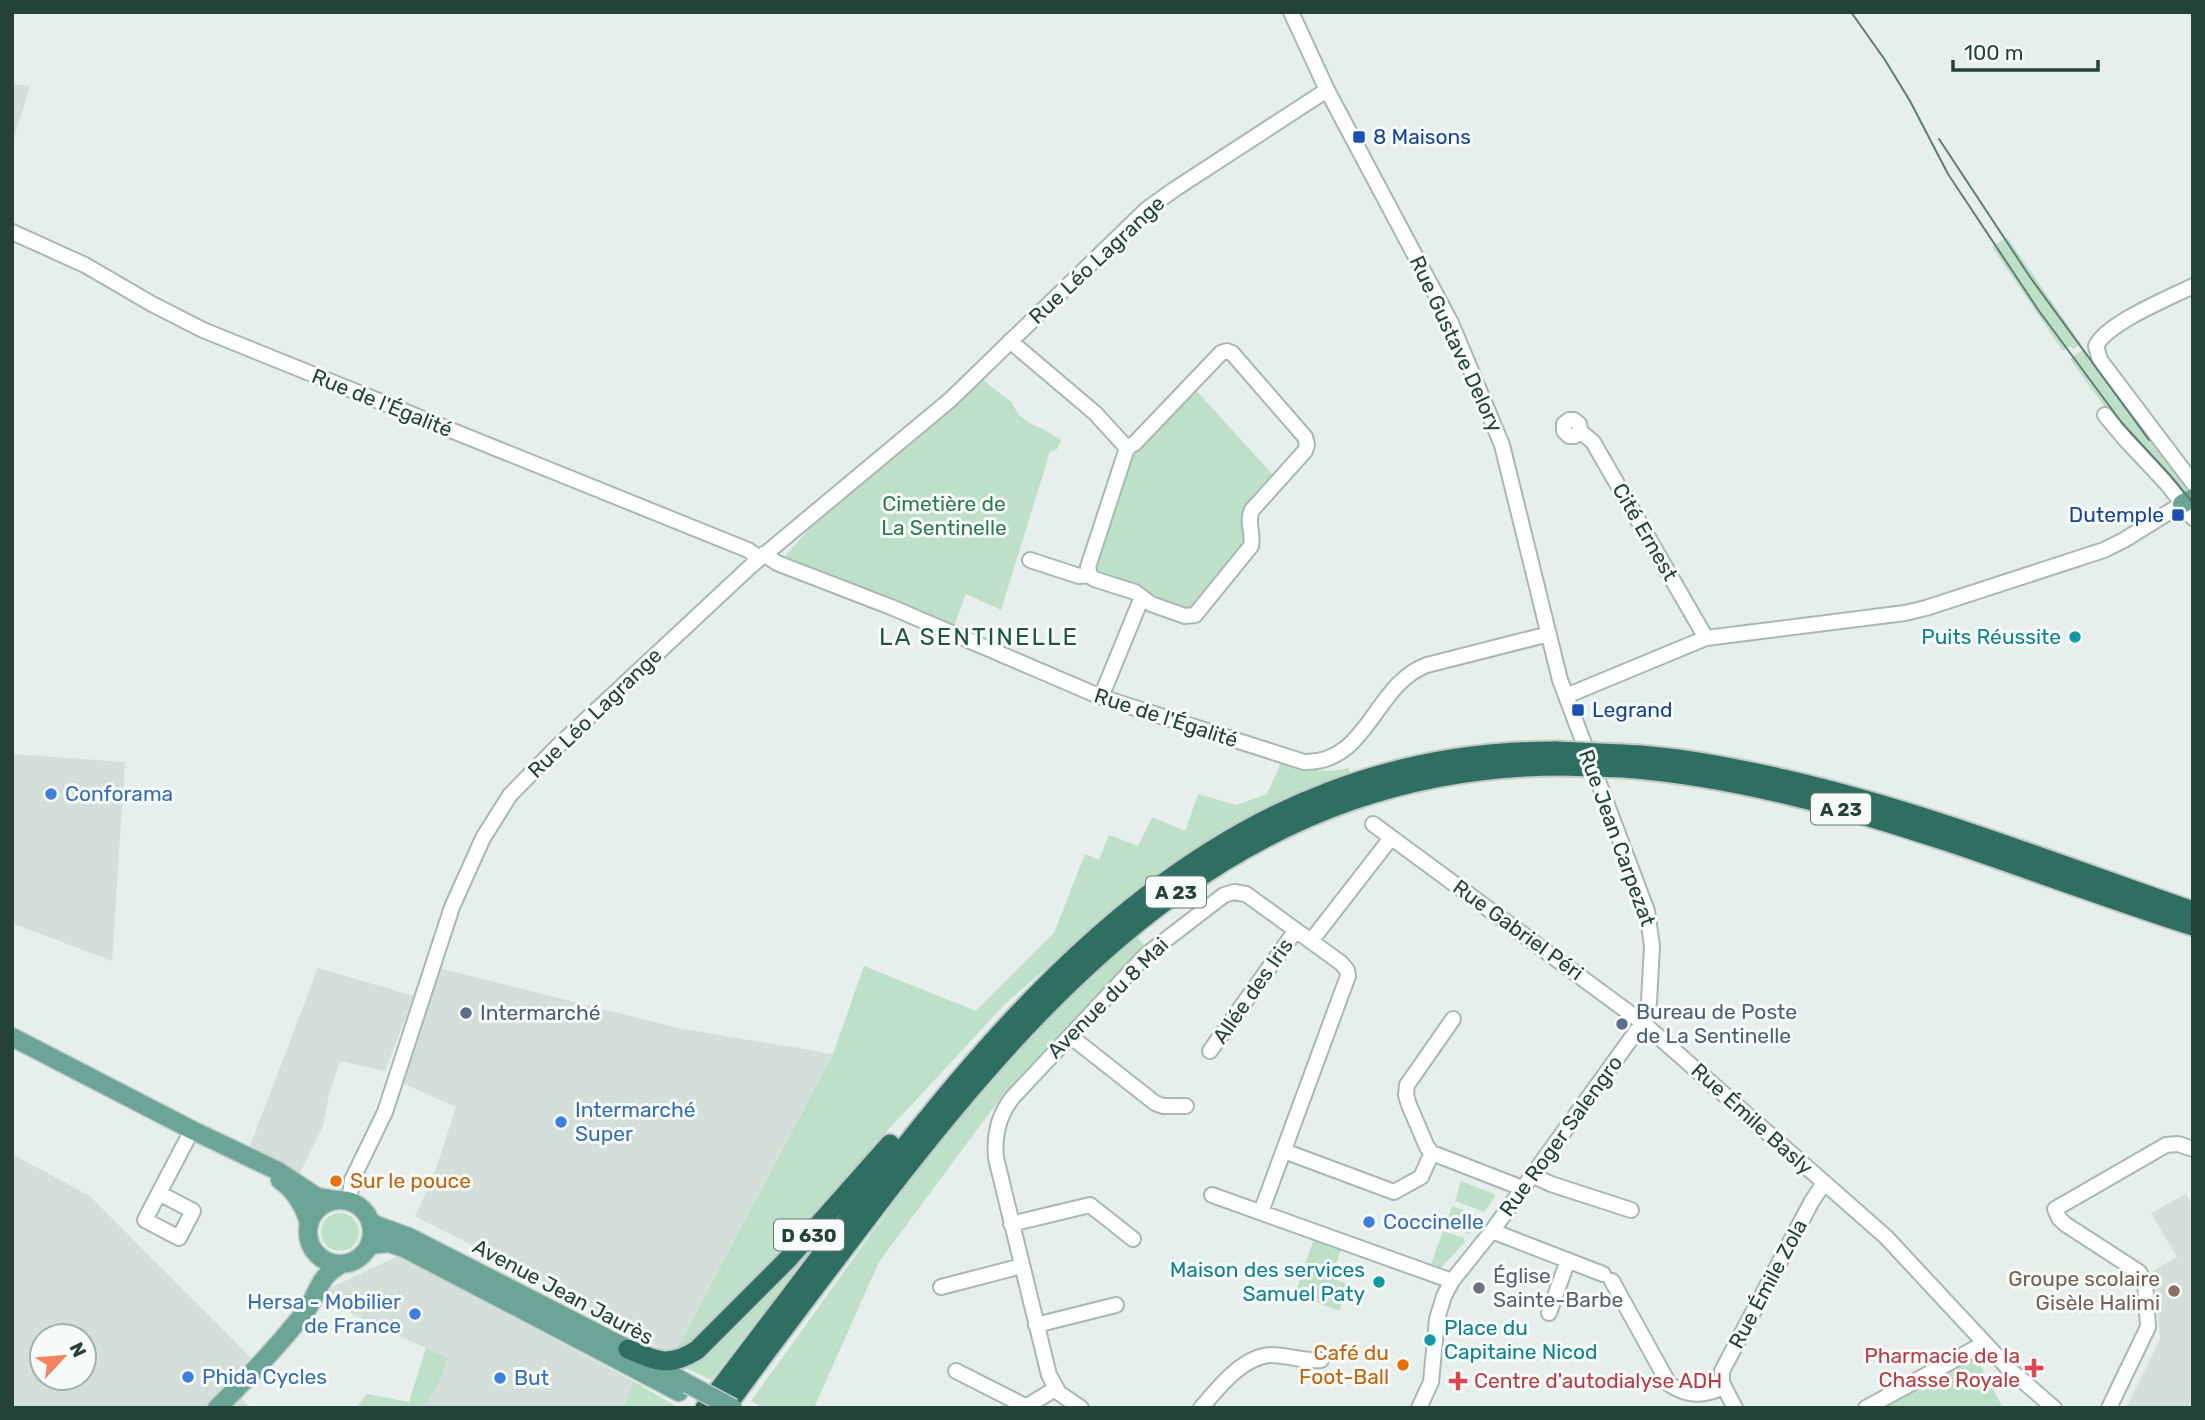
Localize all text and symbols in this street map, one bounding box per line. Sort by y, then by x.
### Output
scale bar [1953,28,2098,72]
text: 100 m [1964,40,2023,65]
place label: 8 Maisons [1373,124,1471,149]
marker: 8 Maisons [1351,129,1367,145]
street label: Rue Léo Lagrange [1024,190,1170,329]
street label: Rue Gustave Delory [1405,252,1508,436]
street label: Rue de l'Égalité [308,363,456,442]
street label: Cité Ernest [1608,479,1683,585]
park label: Cimetière de La Sentinelle [881,491,1007,540]
place label: Dutemple [2069,502,2164,527]
marker: Dutemple [2170,507,2186,523]
district label: LA SENTINELLE [879,623,1079,651]
place label: Puits Réussite [1921,624,2061,649]
marker: Puits Réussite [2067,629,2083,645]
street label: Rue Léo Lagrange [523,642,667,783]
street label: Rue de l'Égalité [1091,683,1241,752]
place label: Legrand [1592,697,1673,722]
marker: Legrand [1570,702,1586,718]
street label: Rue Jean Carpezat [1574,746,1661,930]
place label: Conforama [65,781,173,806]
marker: Conforama [43,786,59,802]
road number: A 23 [1811,794,1871,824]
street label: Rue Gabriel Péri [1448,874,1588,985]
road number: A 23 [1146,876,1206,908]
street label: Avenue du 8 Mai [1042,932,1173,1063]
street label: Allée des Iris [1207,933,1298,1048]
place label: Bureau de Poste de La Sentinelle [1636,999,1797,1048]
place label: Intermarché [480,1000,600,1025]
marker: Intermarché [458,1005,474,1021]
marker: Bureau de Poste de La Sentinelle [1614,1016,1630,1032]
street label: Rue Roger Salengro [1494,1050,1627,1221]
street label: Rue Émile Basly [1686,1058,1819,1180]
place label: Intermarché Super [575,1097,695,1146]
marker: Intermarché Super [553,1114,569,1130]
place label: Sur le pouce [350,1168,471,1193]
marker: Sur le pouce [328,1173,344,1189]
place label: Coccinelle [1383,1209,1484,1234]
marker: Coccinelle [1361,1214,1377,1230]
street label: Rue Émile Zola [1723,1215,1812,1353]
road number: D 630 [774,1219,844,1250]
street label: Avenue Jean Jaurès [469,1233,658,1350]
place label: Maison des services Samuel Paty [1170,1257,1365,1306]
place label: Église Sainte-Barbe [1493,1263,1623,1312]
place label: Groupe scolaire Gisèle Halimi [2008,1266,2160,1315]
marker: Maison des services Samuel Paty [1371,1274,1387,1290]
marker: Église Sainte-Barbe [1471,1280,1487,1296]
marker: Groupe scolaire Gisèle Halimi [2166,1283,2182,1299]
place label: Hersa - Mobilier de France [247,1289,401,1338]
marker: Hersa - Mobilier de France [407,1306,423,1322]
place label: Place du Capitaine Nicod [1444,1315,1598,1364]
north arrow [28,1322,98,1392]
marker: Place du Capitaine Nicod [1422,1332,1438,1348]
text: N [64,1339,91,1361]
place label: Café du Foot-Ball [1299,1340,1389,1389]
place label: Pharmacie de la Chasse Royale [1864,1343,2020,1392]
marker: Café du Foot-Ball [1395,1357,1411,1373]
marker: Pharmacie de la Chasse Royale [2026,1360,2042,1376]
place label: Phida Cycles [202,1364,327,1389]
place label: But [514,1365,549,1390]
place label: Centre d'autodialyse ADH [1474,1368,1722,1393]
marker: Phida Cycles [180,1369,196,1385]
marker: But [492,1370,508,1386]
marker: Centre d'autodialyse ADH [1448,1371,1468,1391]

